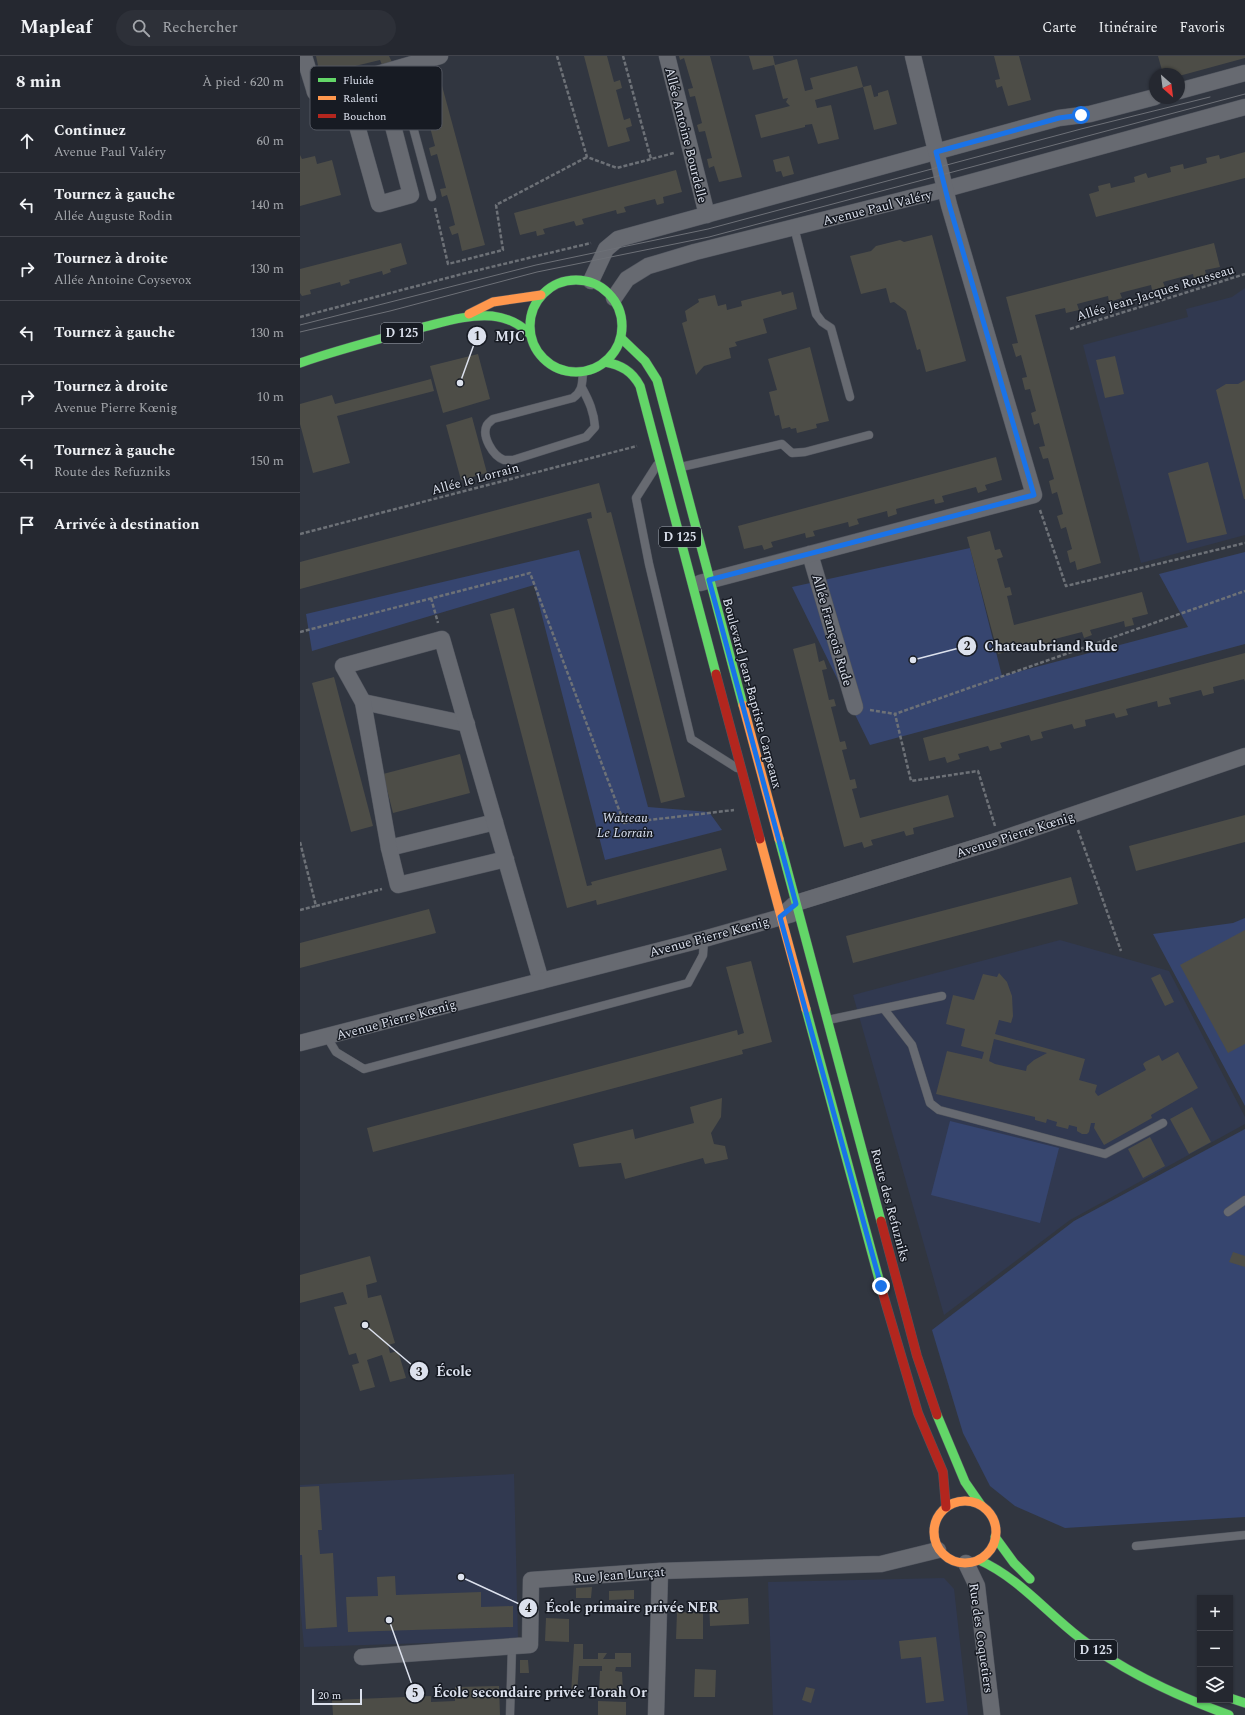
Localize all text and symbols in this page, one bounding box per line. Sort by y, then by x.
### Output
search box [116,10,396,46]
text: Mapleaf [20,13,92,42]
text: Rechercher [162,16,238,39]
icon: search [130,17,152,39]
text: Carte [1042,17,1077,38]
text: Itinéraire [1099,17,1158,38]
text: Favoris [1180,17,1225,38]
street label: Allée Antoine Bourdelle [660,65,713,205]
legend [310,66,442,130]
north arrow [1149,68,1185,104]
text: 8 min [16,69,61,95]
text: À pied · 620 m [202,72,284,92]
text: Fluide [343,72,374,89]
text: Ralenti [343,90,378,107]
route start [1072,106,1090,124]
text: Bouchon [343,108,386,125]
text: Continuez [54,119,126,142]
icon: ahead [16,130,38,152]
text: 60 m [257,131,284,151]
text: Avenue Paul Valéry [54,142,166,162]
text: Tournez à gauche [54,183,175,206]
street label: Avenue Paul Valéry [821,185,935,231]
icon: left [16,194,38,216]
text: 140 m [250,195,284,215]
text: Allée Auguste Rodin [54,206,172,226]
text: Tournez à droite [54,247,168,270]
icon: right [16,258,38,280]
text: 130 m [250,259,284,279]
street label: Allée Jean-Jacques Rousseau [1074,259,1237,327]
text: Allée Antoine Coysevox [54,270,191,290]
text: Tournez à gauche [54,321,175,344]
icon: left [16,322,38,344]
text: 130 m [250,323,284,343]
road number: D 125 [381,323,423,343]
callout: MJC [467,323,533,349]
text: MJC [495,326,525,347]
text: 1 [474,327,480,346]
text: Tournez à droite [54,375,168,398]
icon: right [16,386,38,408]
text: 10 m [257,387,284,407]
text: Avenue Pierre Kœnig [54,398,177,418]
text: Tournez à gauche [54,439,175,462]
icon: left [16,450,38,472]
text: 150 m [250,451,284,471]
street label: Allée le Lorrain [429,458,522,500]
text: Route des Refuzniks [54,462,171,482]
text: Arrivée à destination [54,513,200,536]
icon: arrive [16,514,38,536]
road number: D 125 [659,527,701,547]
street label: Allée François Rude [807,572,858,689]
street label: Boulevard Jean-Baptiste Carpeaux [717,596,787,791]
callout: Chateaubriand Rude [957,633,1126,659]
text: Chateaubriand Rude [984,636,1118,657]
text: 2 [964,637,971,656]
street label: Avenue Pierre Kœnig [954,806,1077,864]
park label: Watteau Le Lorrain [597,808,653,843]
street label: Avenue Pierre Kœnig [647,911,771,963]
street label: Avenue Pierre Kœnig [334,994,458,1046]
street label: Route des Refuzniks [865,1146,915,1264]
route end [872,1277,890,1295]
callout: École [409,1358,480,1384]
text: École [436,1361,472,1382]
text: 3 [416,1363,423,1382]
street label: Rue Jean Lurçat [573,1562,666,1588]
street label: Rue des Coquetiers [963,1582,999,1694]
callout: École primaire privée NER [518,1595,727,1621]
map controls [1197,1595,1233,1703]
button: + [1197,1595,1233,1631]
text: École primaire privée NER [546,1597,719,1618]
text: 4 [525,1599,532,1618]
button: − [1197,1631,1233,1667]
road number: D 125 [1075,1640,1117,1660]
button: layers [1197,1667,1233,1703]
callout: École secondaire privée Torah Or [405,1680,655,1706]
text: École secondaire privée Torah Or [433,1682,647,1703]
text: 5 [412,1684,418,1703]
scale bar [312,1687,362,1706]
text: 20 m [318,1687,341,1704]

